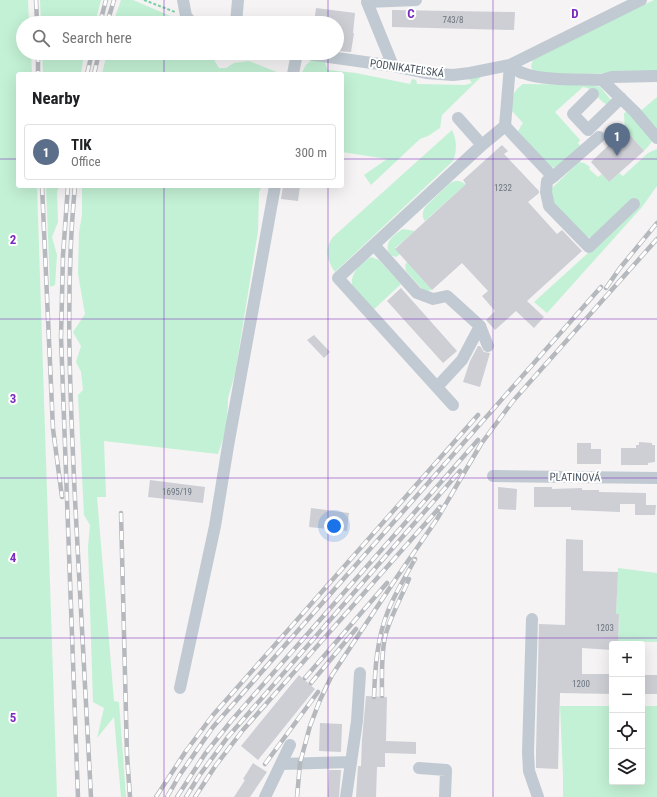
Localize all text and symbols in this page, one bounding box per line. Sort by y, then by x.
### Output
text: C [407,6,415,21]
text: D [571,6,579,21]
house number: 743/8 [442,15,464,25]
search box [16,16,344,60]
icon: search [30,27,52,49]
text: Search here [62,29,132,47]
street label: PODNIKATEĽSKÁ [369,57,445,80]
text: Nearby [32,88,80,108]
pin: 1 [604,123,630,156]
text: TIK [71,136,92,154]
text: 1 [43,145,49,160]
text: 300 m [295,145,327,160]
text: Office [71,154,101,169]
house number: 1232 [494,183,512,193]
text: 2 [10,232,17,247]
text: 3 [10,391,16,406]
street label: PLATINOVÁ [549,471,601,484]
house number: 1695/19 [162,487,192,497]
your location [324,516,344,536]
text: 4 [10,550,17,565]
house number: 1203 [596,623,614,633]
map controls [609,641,645,785]
button: + [609,641,645,677]
button: − [609,677,645,713]
house number: 1200 [572,679,590,689]
text: 5 [10,710,17,725]
button: locate [609,713,645,749]
button: layers [609,749,645,785]

